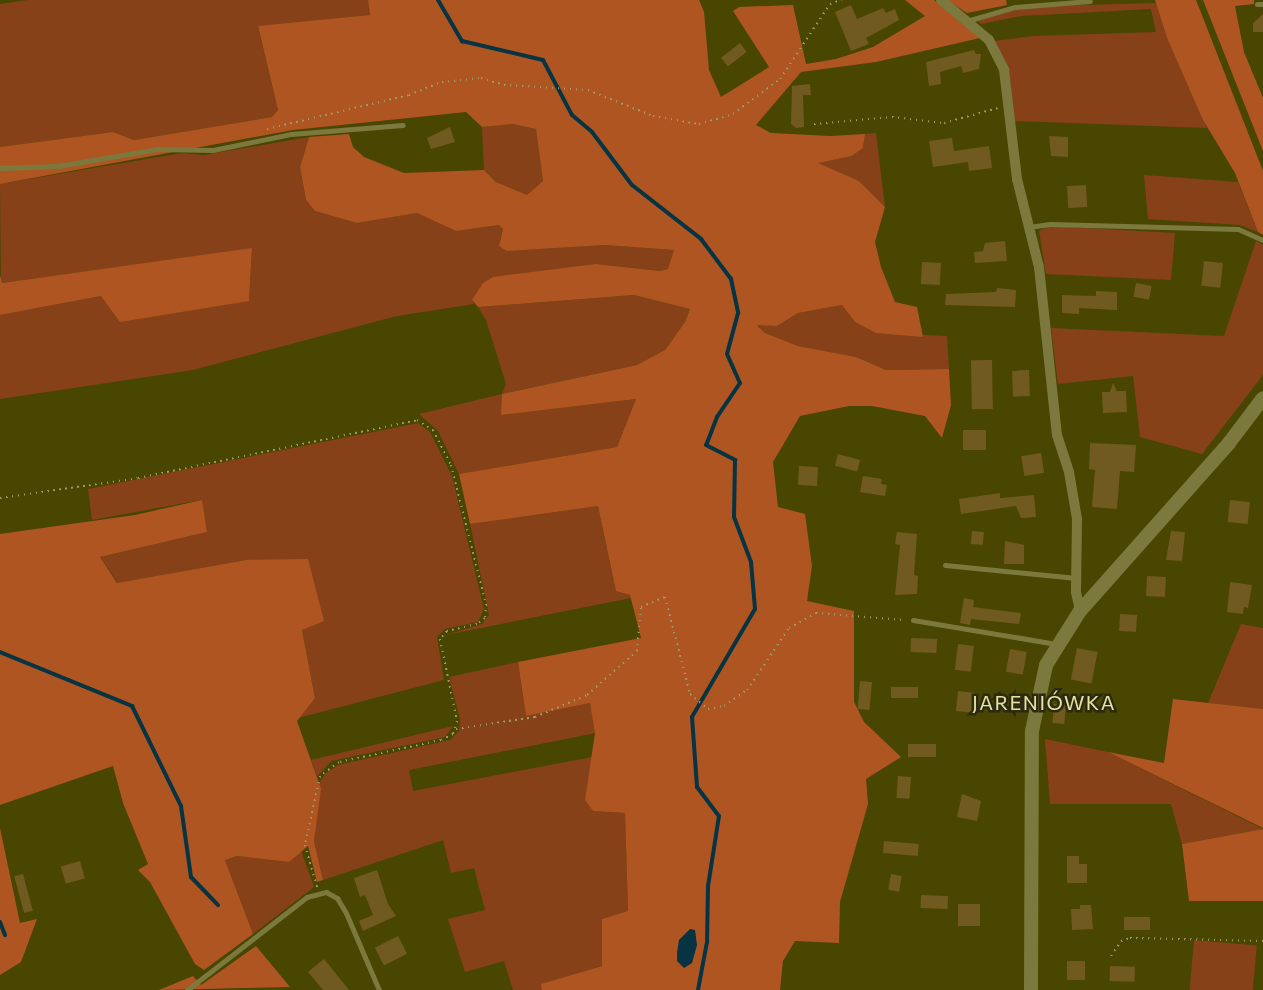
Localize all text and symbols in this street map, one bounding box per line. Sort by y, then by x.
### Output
district label: JARENIÓWKA [972,690,1116,714]

